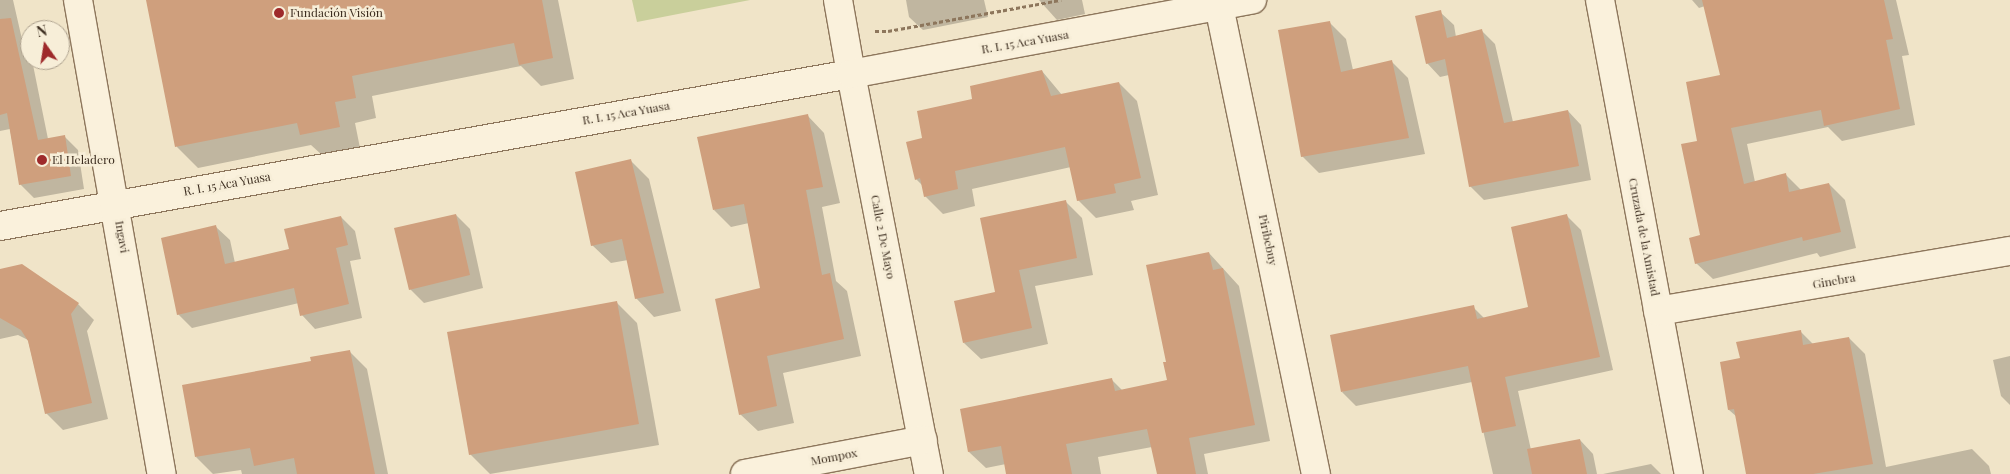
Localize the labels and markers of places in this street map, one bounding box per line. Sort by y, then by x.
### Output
marker: Fundación Visión [272,6,286,20]
place label: Fundación Visión [290,6,383,20]
place label: El Heladero [52,153,115,167]
marker: El Heladero [36,154,48,166]

